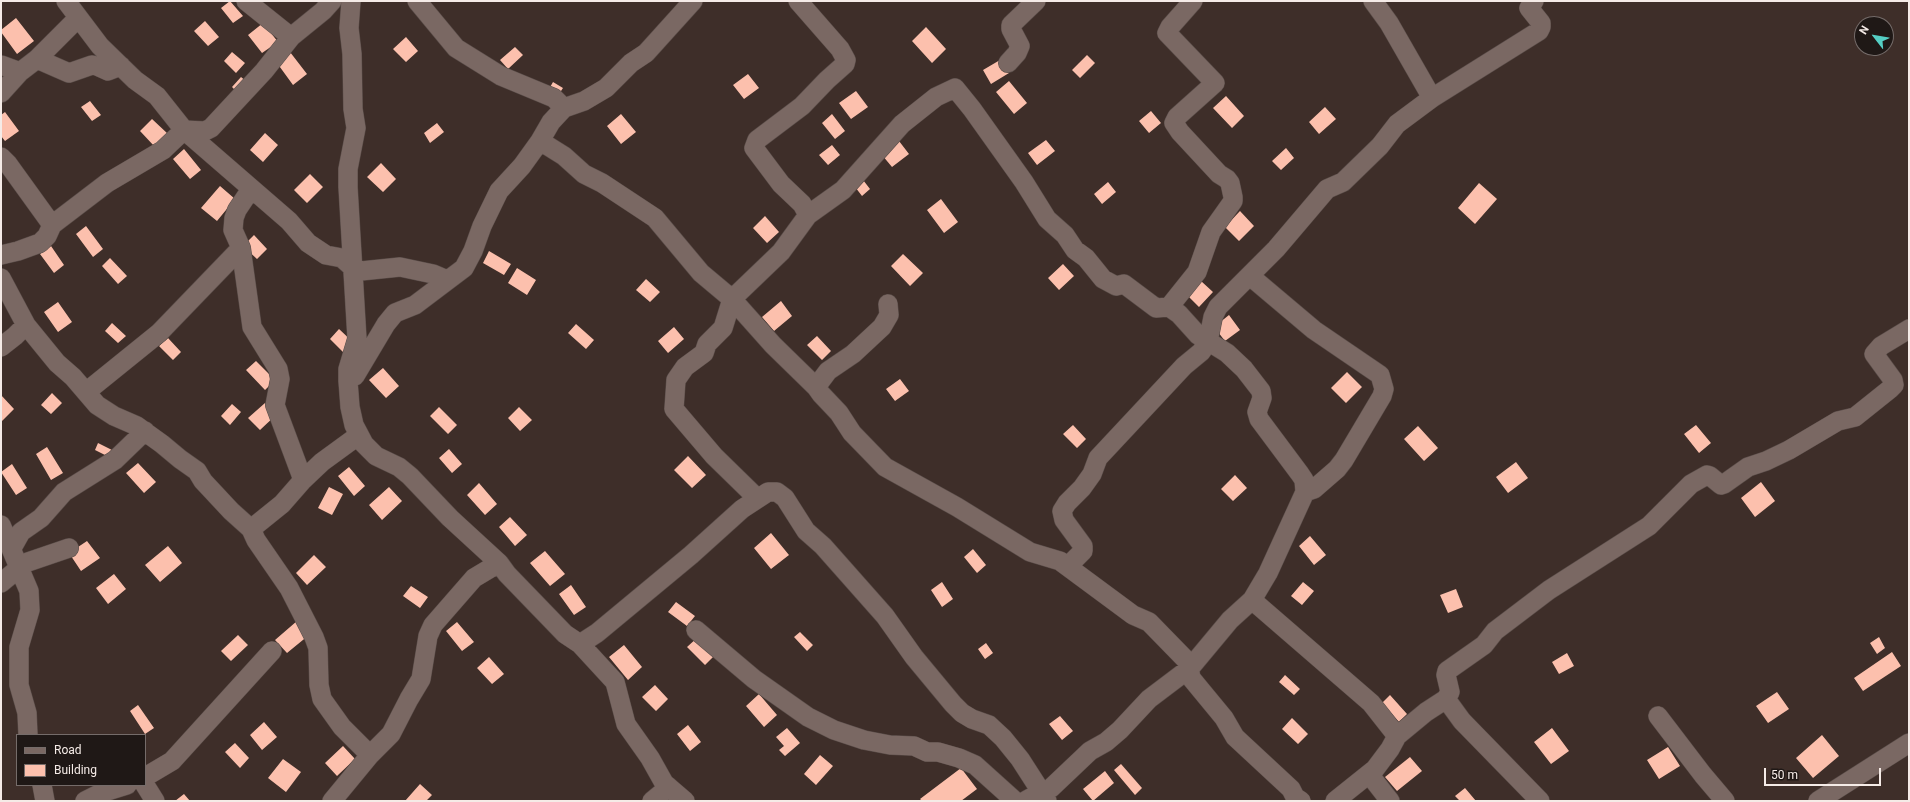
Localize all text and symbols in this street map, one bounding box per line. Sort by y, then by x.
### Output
north arrow [1854,16,1894,56]
text: N [1857,23,1872,37]
legend [16,734,146,786]
text: Road [54,743,82,757]
scale bar [1766,760,1883,786]
text: Building [54,763,97,777]
text: 50 m [1771,768,1798,782]

